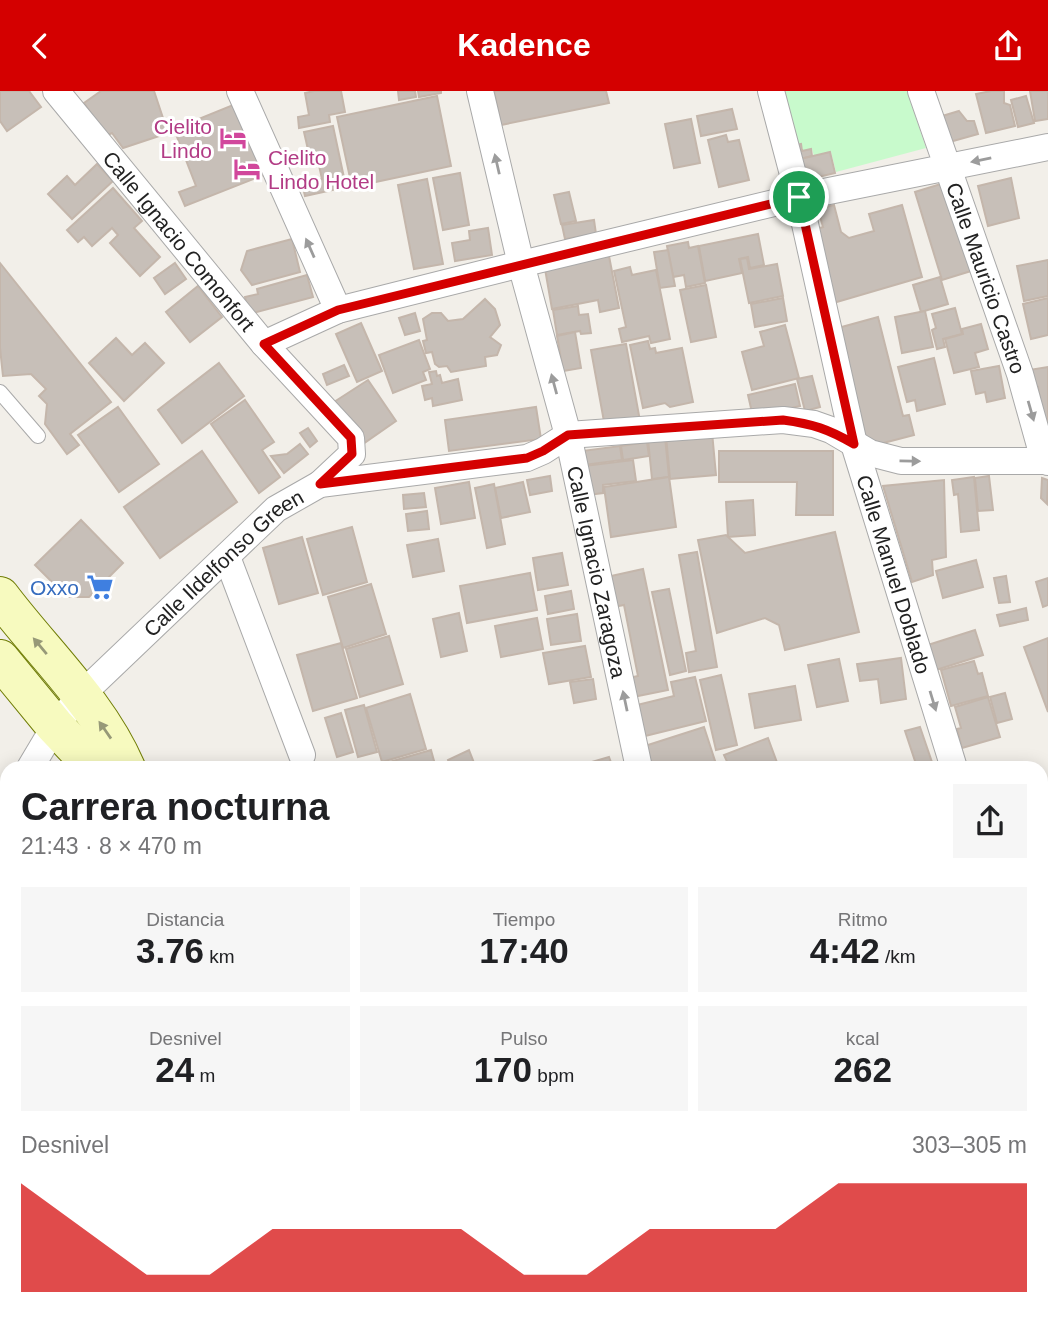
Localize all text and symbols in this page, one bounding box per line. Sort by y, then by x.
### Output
icon: back [21,27,59,65]
text: Kadence [457,27,591,63]
icon: share [989,27,1027,65]
place label: Cielito Lindo [154,115,212,162]
hotel icon: Cielito Lindo [218,123,248,153]
street label: Calle Ignacio Comonfort [99,146,260,335]
place label: Cielito Lindo Hotel [268,146,374,193]
one-way arrow [491,153,502,175]
hotel icon: Cielito Lindo Hotel [232,154,262,184]
one-way arrow [970,155,992,166]
pin [769,167,829,227]
icon: arrive [780,178,818,216]
street label: Calle Mauricio Castro [942,179,1030,376]
one-way arrow [304,237,315,258]
one-way arrow [548,373,559,395]
one-way arrow [1026,400,1036,421]
one-way arrow [900,455,922,467]
street label: Calle Ignacio Zaragoza [563,464,631,680]
street label: Calle Manuel Doblado [853,472,936,676]
street label: Calle Ildelfonso Green [139,485,307,641]
supermarket icon: Oxxo [85,572,115,602]
place label: Oxxo [30,576,79,599]
one-way arrow [33,637,48,654]
one-way arrow [619,690,630,712]
one-way arrow [928,691,939,712]
one-way arrow [98,721,112,739]
button: share [953,784,1027,858]
text: Carrera nocturna [21,786,329,828]
text: 21:43 · 8 × 470 m [21,833,202,859]
text: Distancia [146,909,224,930]
text: Tiempo [493,909,555,930]
text: Ritmo [838,909,887,930]
text: 3.76 [136,931,204,970]
text: 17:40 [479,931,569,970]
text: 4:42 [810,931,880,970]
text: km [204,946,235,967]
text: /km [880,946,916,967]
text: Desnivel [149,1028,222,1049]
text: Pulso [500,1028,548,1049]
text: kcal [846,1028,880,1049]
text: 24 [155,1050,194,1089]
text: 170 [474,1050,532,1089]
text: 262 [833,1050,892,1089]
text: m [194,1065,215,1086]
text: bpm [532,1065,574,1086]
text: Desnivel [21,1132,109,1158]
text: 303–305 m [912,1132,1027,1158]

